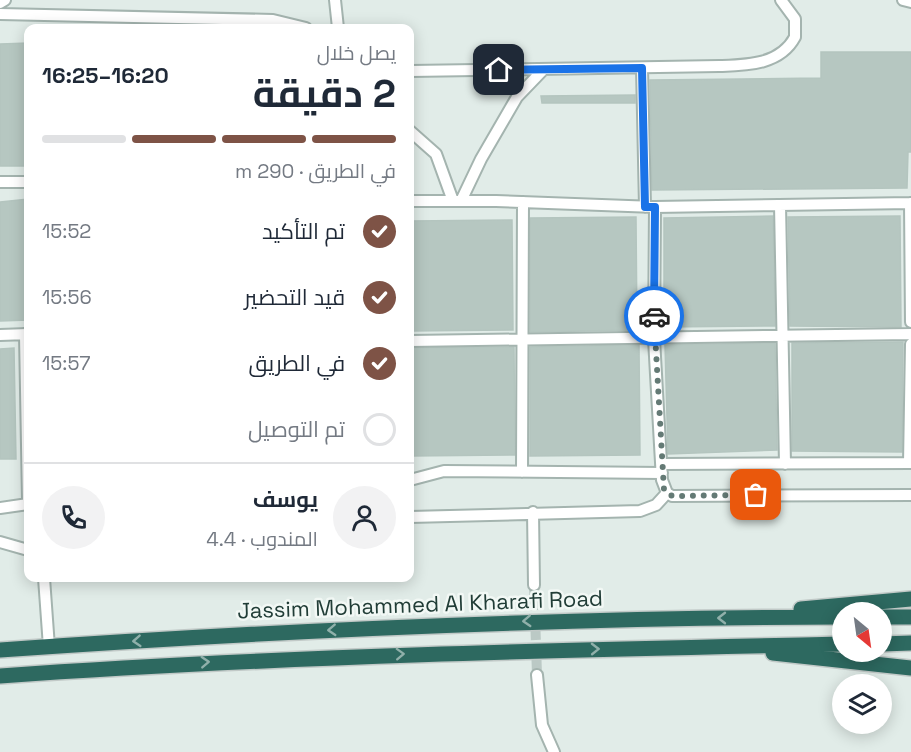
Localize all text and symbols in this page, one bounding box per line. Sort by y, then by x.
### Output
text: يصل خلال [317,40,396,66]
pin [473,44,524,95]
icon: home [482,53,515,86]
text: 16:20–16:25 [42,61,169,89]
text: 2 دقيقة [253,69,396,118]
text: في الطريق · 290 m [235,158,396,184]
icon: check [363,215,396,248]
text: تم التأكيد [262,217,345,245]
text: 15:52 [42,218,91,244]
icon: check [363,281,396,314]
text: قيد التحضير [244,283,345,311]
text: 15:56 [42,284,92,310]
courier [624,286,684,346]
icon: car [638,300,671,333]
icon: check [363,347,396,380]
text: في الطريق [249,349,345,377]
text: 15:57 [42,350,90,376]
text: تم التوصيل [248,415,345,443]
pin [730,469,781,520]
icon: bag [739,478,772,511]
text: يوسف [253,485,318,513]
button: phone [42,486,105,549]
button: person [333,486,396,549]
text: المندوب · 4.4 [206,526,318,552]
street label: Jassim Mohammed Al Kharafi Road [237,584,603,624]
north arrow [832,602,892,662]
map controls [832,602,892,734]
one-way arrow [717,612,726,624]
one-way arrow [522,615,531,628]
one-way arrow [327,623,336,636]
one-way arrow [133,634,142,647]
one-way arrow [590,642,599,655]
one-way arrow [395,647,404,660]
one-way arrow [201,655,210,668]
button: layers [832,674,892,734]

